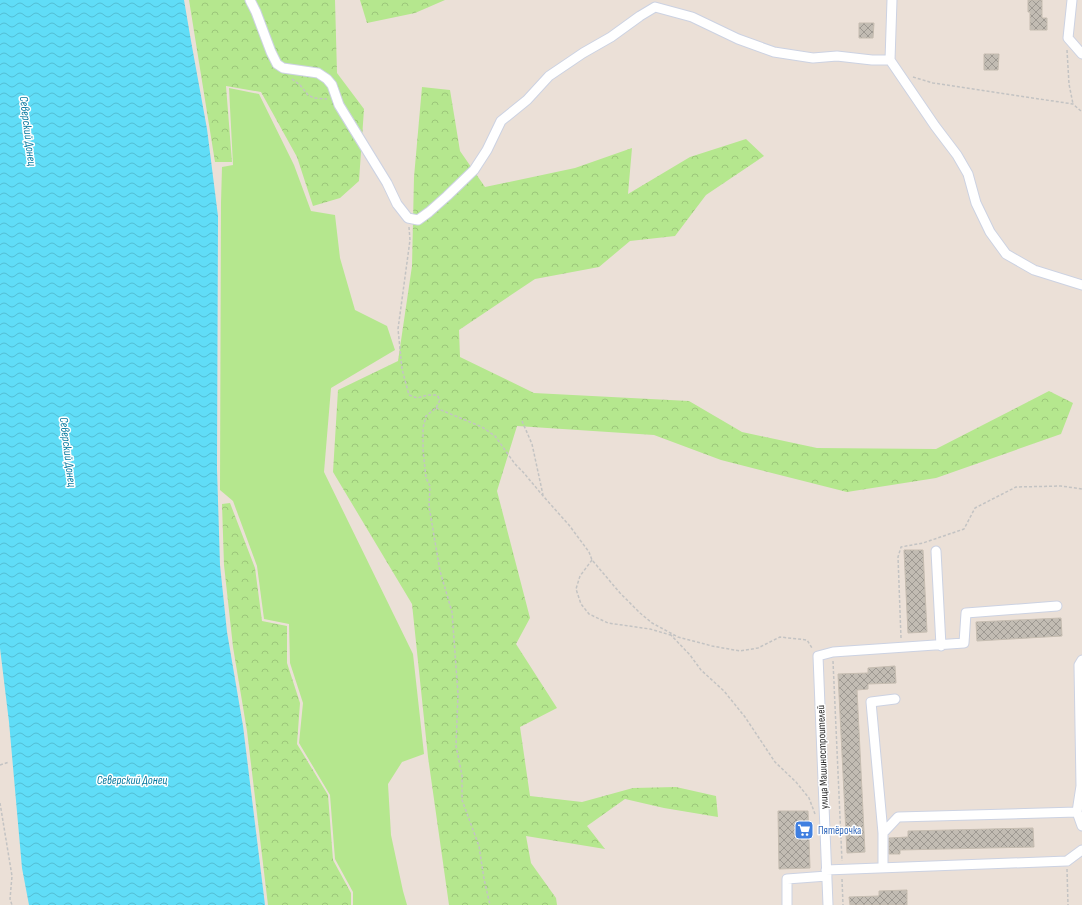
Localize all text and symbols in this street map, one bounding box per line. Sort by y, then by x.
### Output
water label: Северский Донец [16,95,39,167]
water label: Северский Донец [56,416,79,488]
street label: улица Машиностроителей [814,704,831,809]
water label: Северский Донец [97,773,167,788]
supermarket icon: Пятёрочка [793,819,815,841]
place label: Пятёрочка [818,824,861,837]

